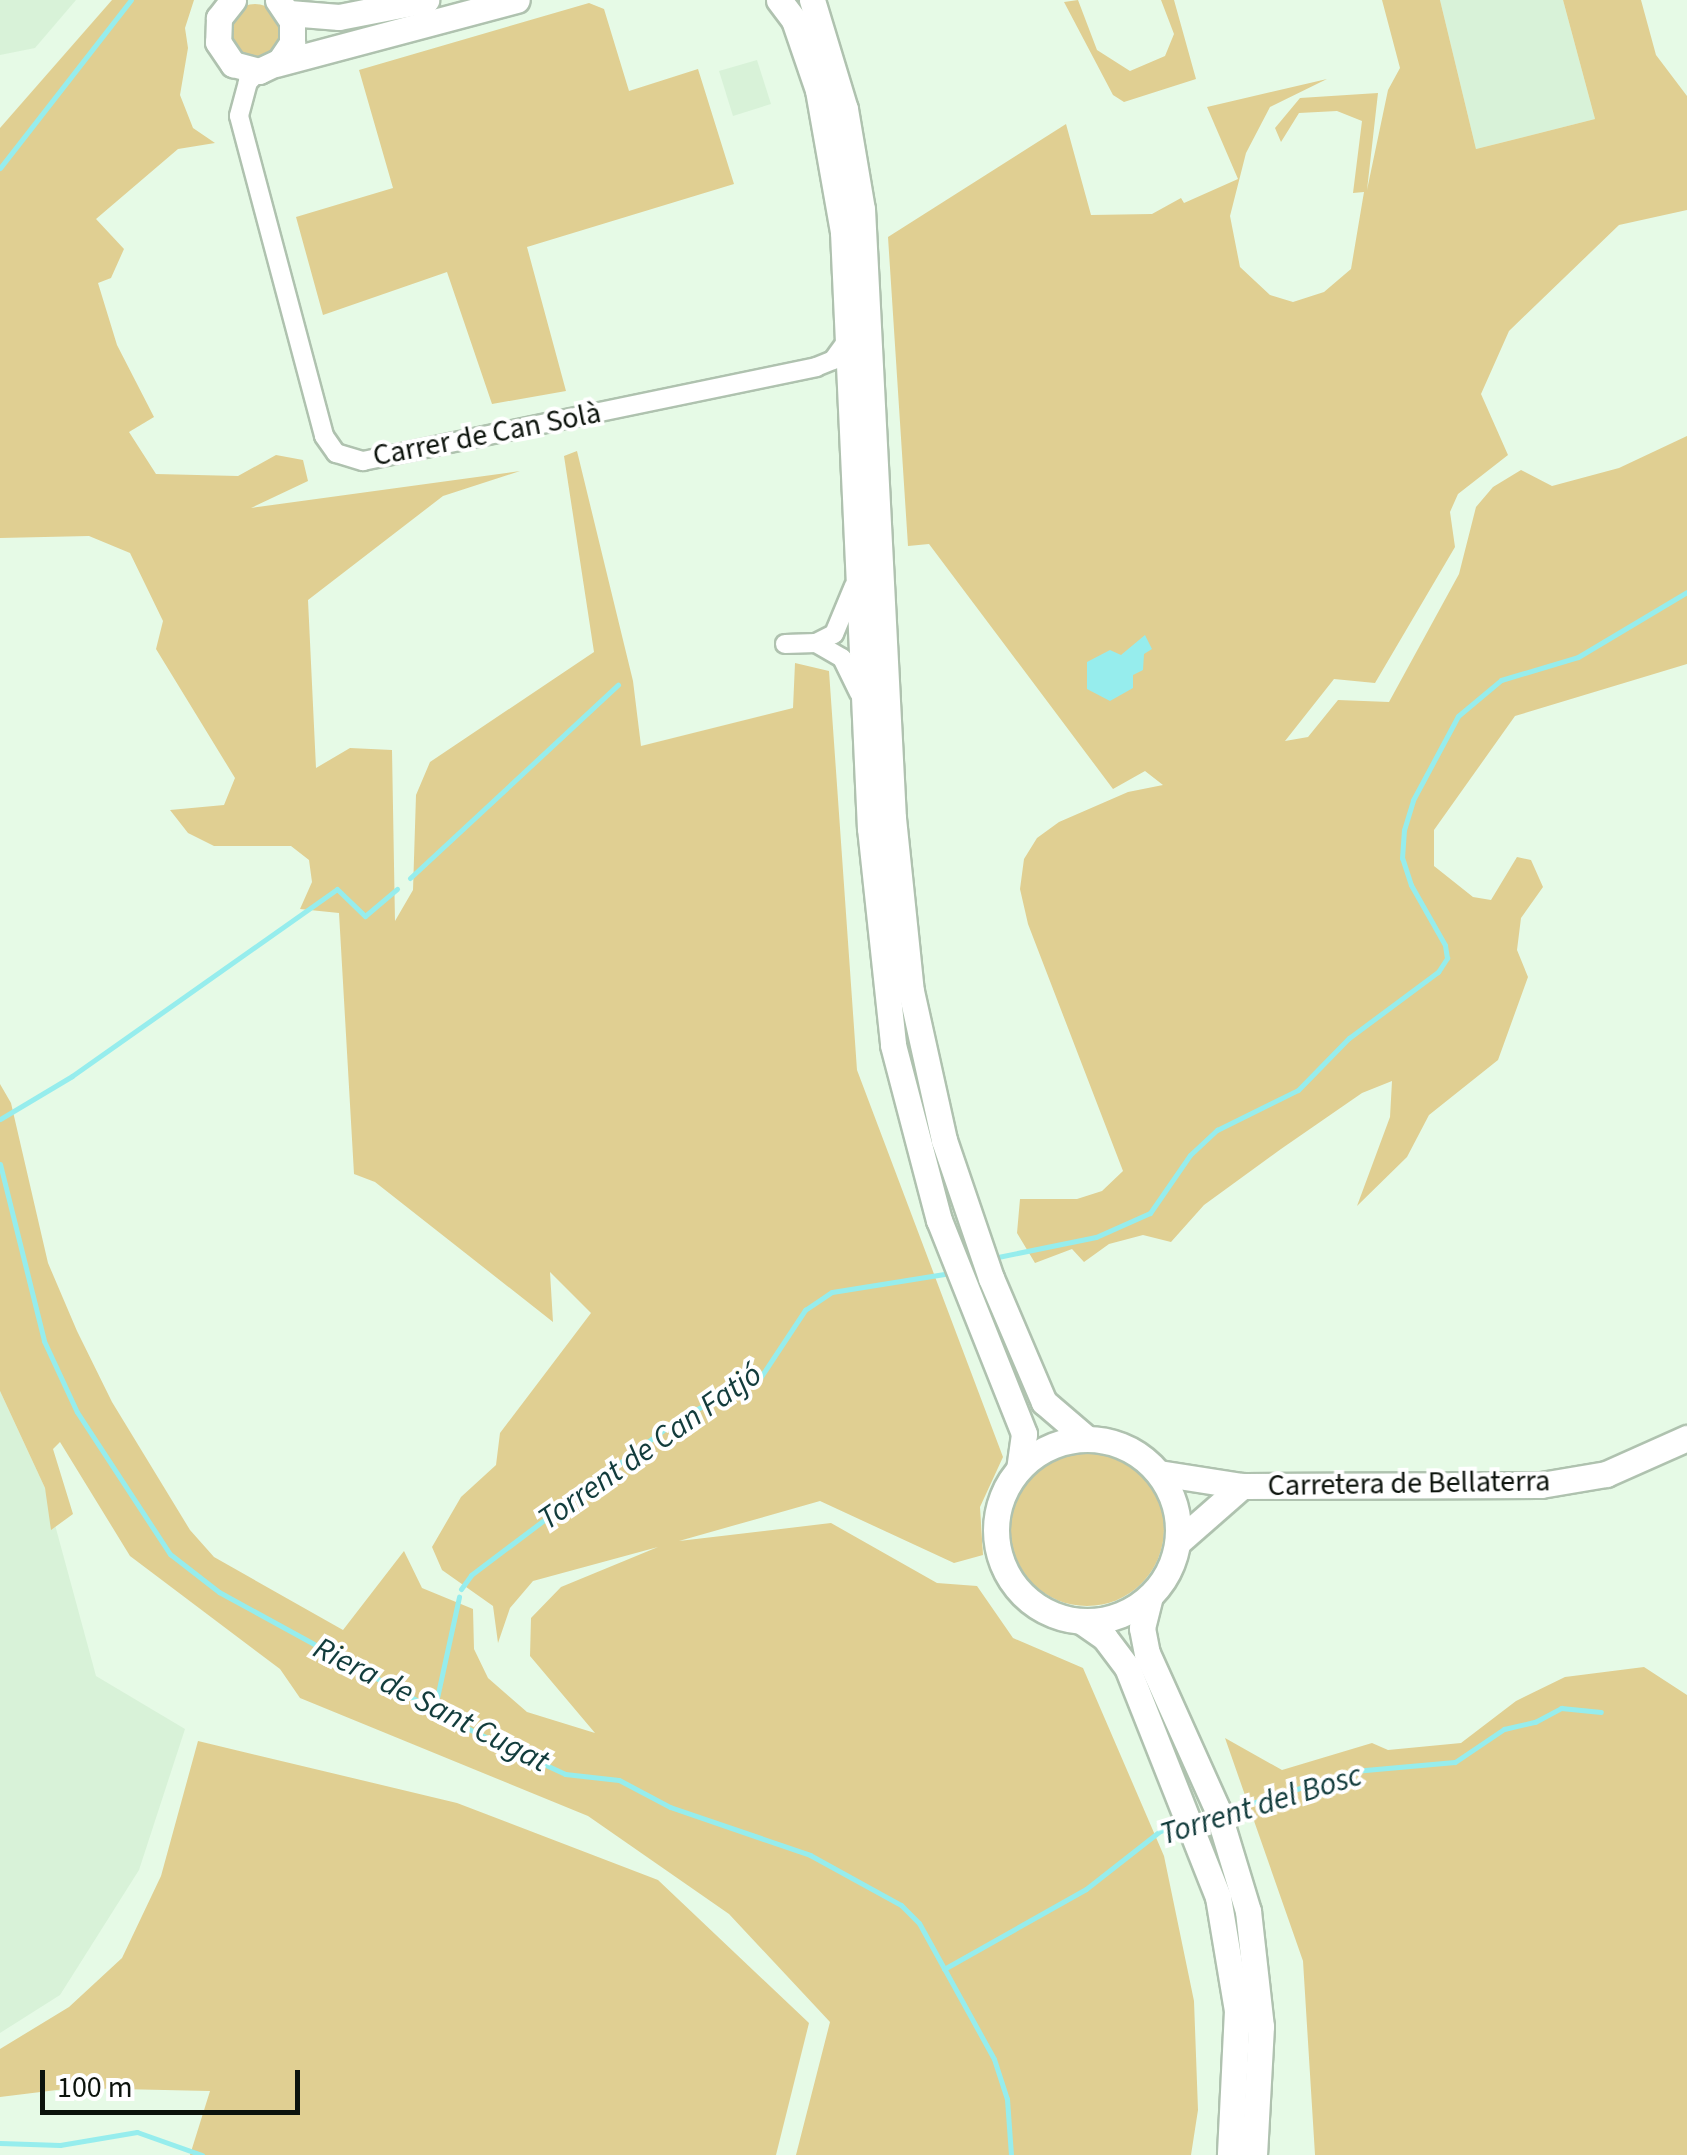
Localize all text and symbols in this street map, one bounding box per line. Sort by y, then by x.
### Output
street label: Carrer de Can Solà [370,395,604,475]
water label: Torrent de Can Fatjó [531,1356,769,1538]
street label: Carretera de Bellaterra [1267,1464,1551,1504]
water label: Riera de Sant Cugat [307,1629,555,1781]
water label: Torrent del Bosc [1155,1756,1367,1854]
scale bar [45,2050,305,2112]
text: 100 m [57,2066,133,2109]

